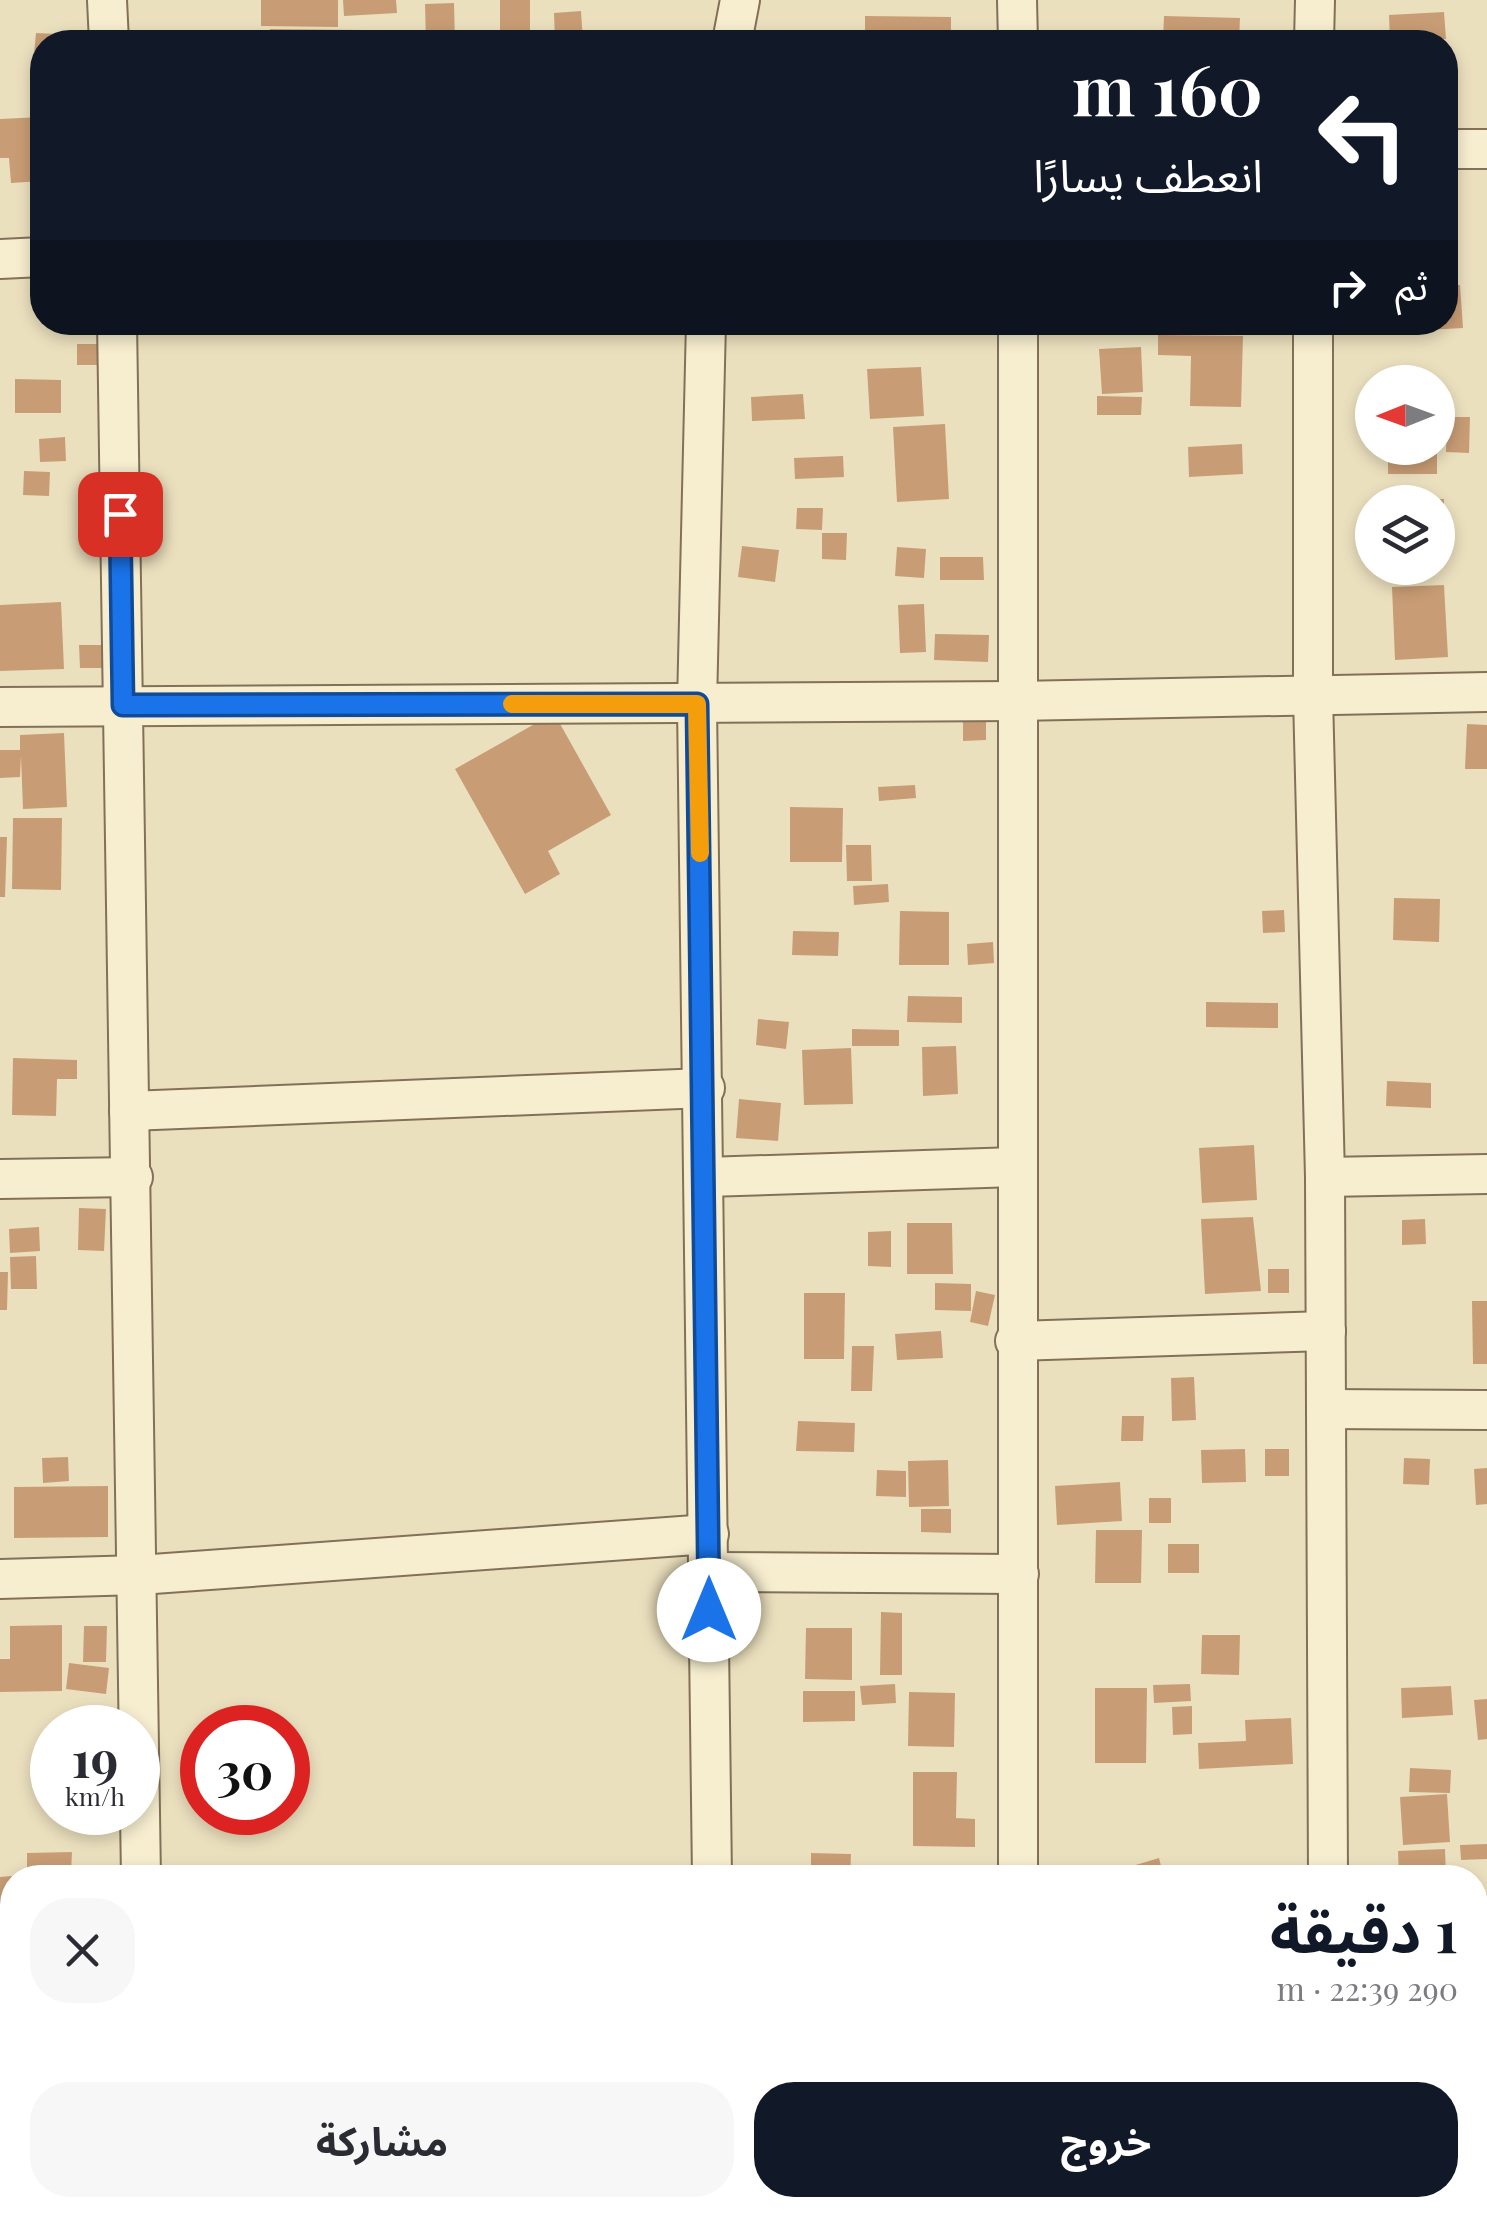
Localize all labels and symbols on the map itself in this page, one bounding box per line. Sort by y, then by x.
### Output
north arrow [1355,365,1455,465]
pin [78,472,163,557]
position arrow [657,1558,761,1662]
speed limit sign: 30 [180,1705,310,1835]

